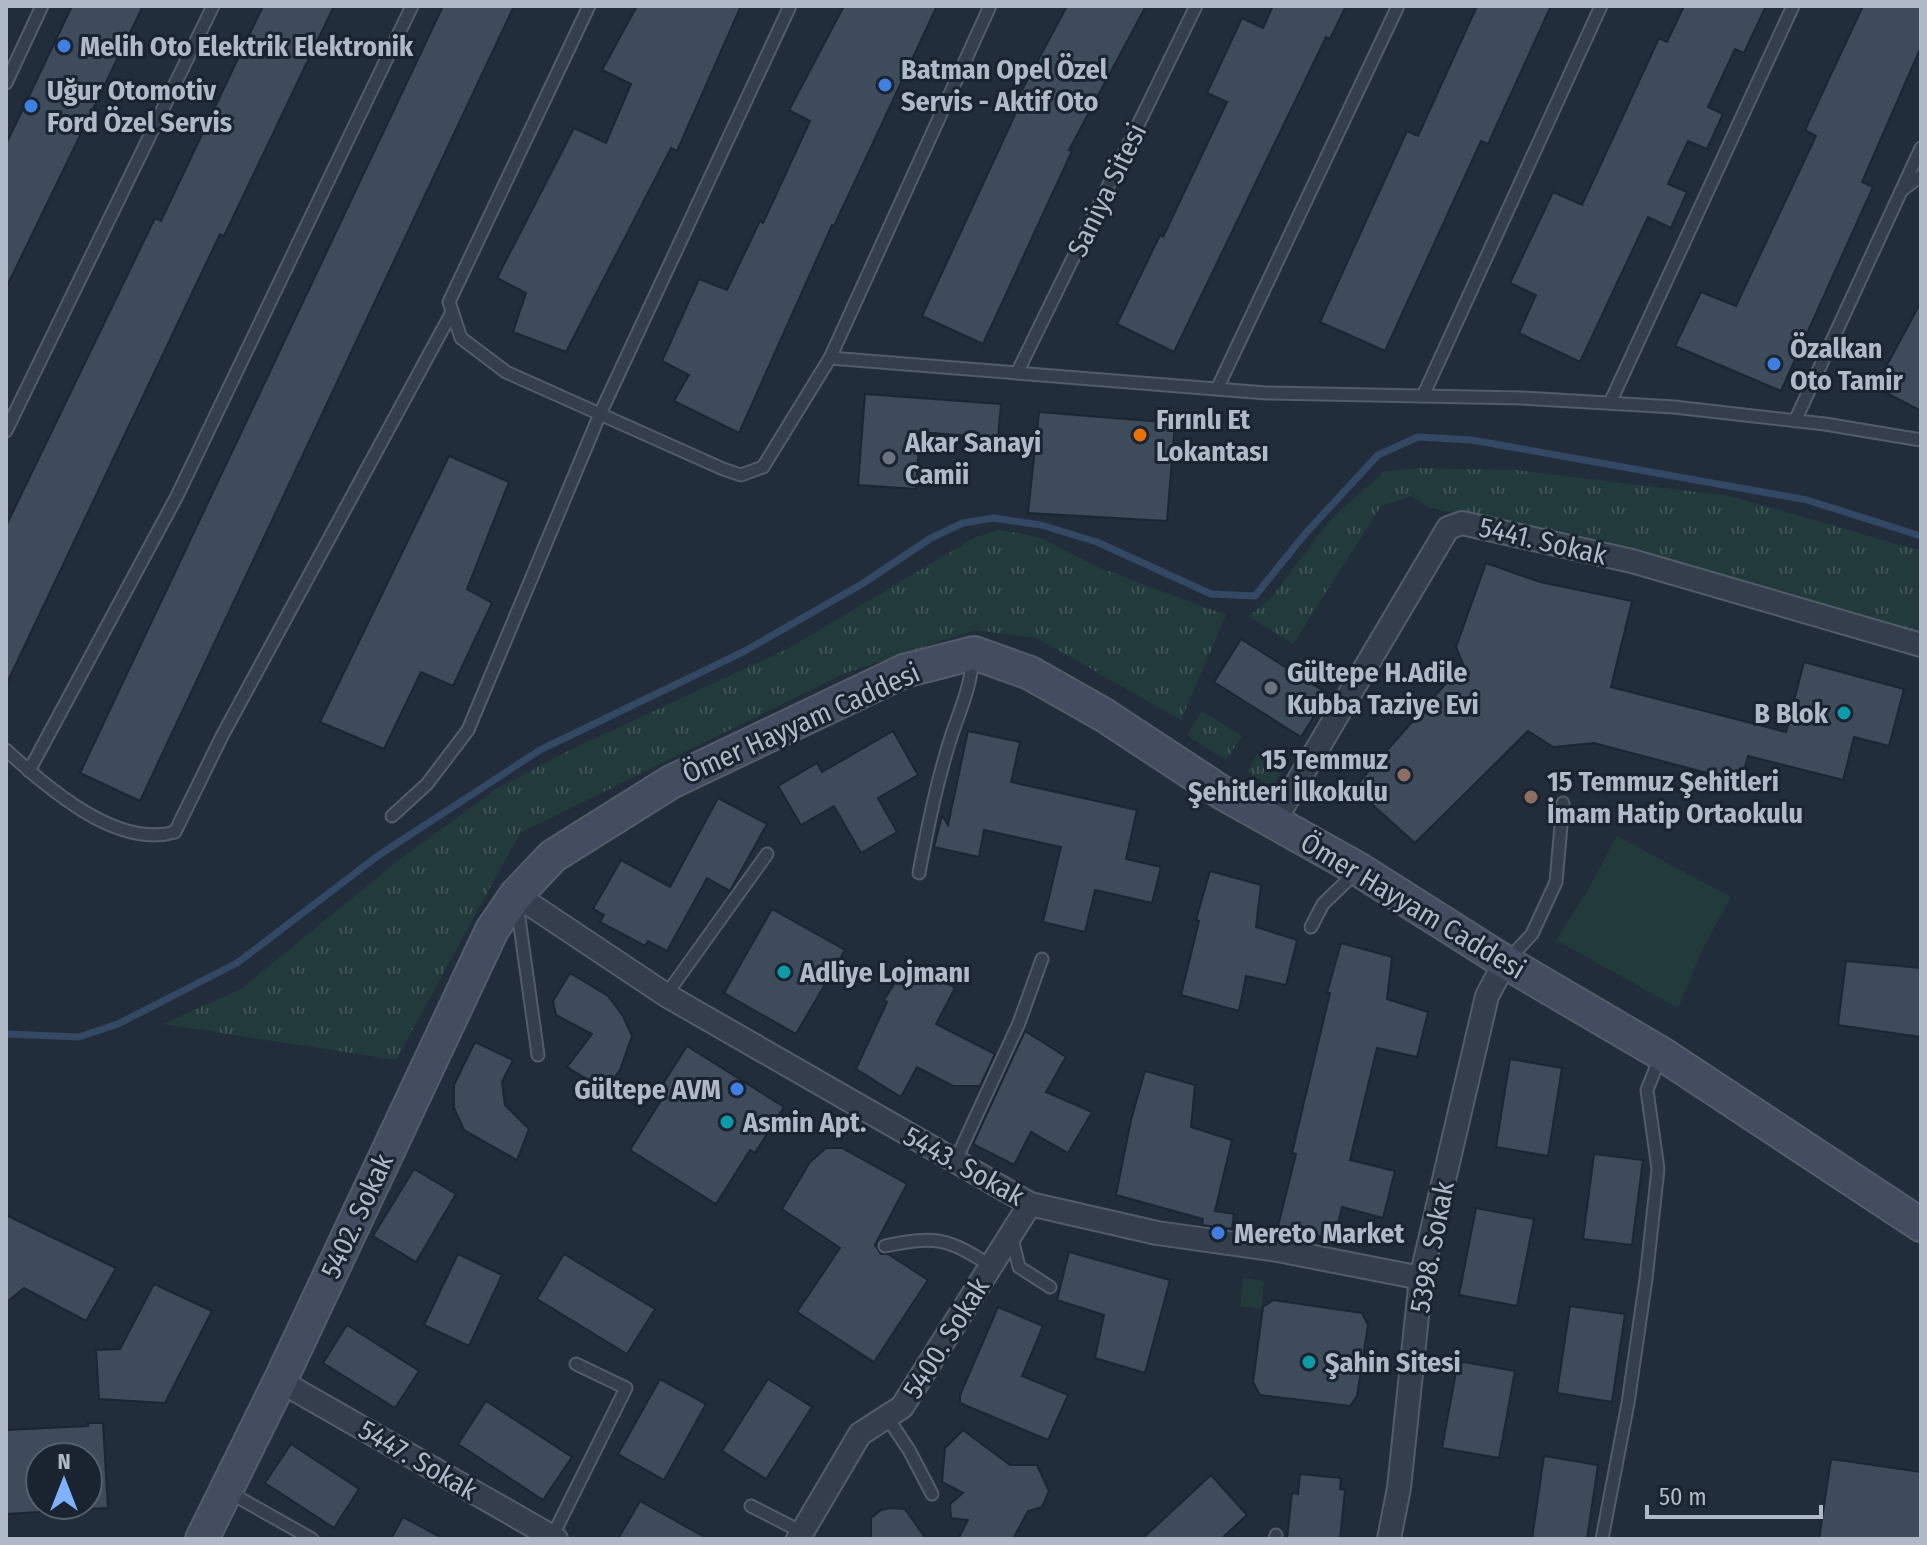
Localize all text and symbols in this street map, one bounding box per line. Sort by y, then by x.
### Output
place label: Melih Oto Elektrik Elektronik [80,30,414,63]
marker: Melih Oto Elektrik Elektronik [55,37,73,55]
place label: Batman Opel Özel Servis - Aktif Oto [901,53,1108,118]
place label: Uğur Otomotiv Ford Özel Servis [47,74,232,139]
marker: Batman Opel Özel Servis - Aktif Oto [876,76,894,94]
marker: Uğur Otomotiv Ford Özel Servis [22,97,40,115]
street label: Saniya Sitesi [1061,118,1153,262]
place label: Özalkan Oto Tamir [1790,332,1904,397]
marker: Özalkan Oto Tamir [1765,355,1783,373]
place label: Fırınlı Et Lokantası [1156,403,1269,468]
place label: Akar Sanayi Camii [904,426,1041,491]
marker: Fırınlı Et Lokantası [1131,426,1149,444]
marker: Akar Sanayi Camii [880,449,898,467]
street label: 5441. Sokak [1476,510,1611,572]
street label: Ömer Hayyam Caddesi [677,656,925,790]
place label: Gültepe H.Adile Kubba Taziye Evi [1287,656,1479,721]
marker: Gültepe H.Adile Kubba Taziye Evi [1262,679,1280,697]
place label: B Blok [1754,697,1829,730]
marker: B Blok [1835,704,1853,722]
place label: 15 Temmuz Şehitleri İlkokulu [1188,743,1388,809]
place label: 15 Temmuz Şehitleri İmam Hatip Ortaokulu [1547,765,1803,830]
marker: 15 Temmuz Şehitleri İlkokulu [1395,766,1413,784]
marker: 15 Temmuz Şehitleri İmam Hatip Ortaokulu [1522,788,1540,806]
street label: Ömer Hayyam Caddesi [1295,826,1531,986]
place label: Adliye Lojmanı [799,956,970,989]
marker: Adliye Lojmanı [775,963,793,981]
place label: Gültepe AVM [574,1073,721,1106]
marker: Gültepe AVM [728,1080,746,1098]
place label: Asmin Apt. [742,1106,866,1139]
marker: Asmin Apt. [718,1113,736,1131]
street label: 5443. Sokak [898,1119,1031,1213]
street label: 5402. Sokak [314,1148,401,1283]
street label: 5398. Sokak [1403,1178,1461,1315]
place label: Mereto Market [1234,1217,1406,1250]
marker: Mereto Market [1209,1224,1227,1242]
street label: 5400. Sokak [896,1271,997,1404]
place label: Şahin Sitesi [1325,1346,1461,1380]
marker: Şahin Sitesi [1300,1353,1318,1371]
street label: 5447. Sokak [353,1413,484,1508]
north arrow [24,1441,104,1521]
text: N [57,1448,71,1475]
scale bar [1647,1469,1821,1519]
text: 50 m [1659,1483,1707,1511]

